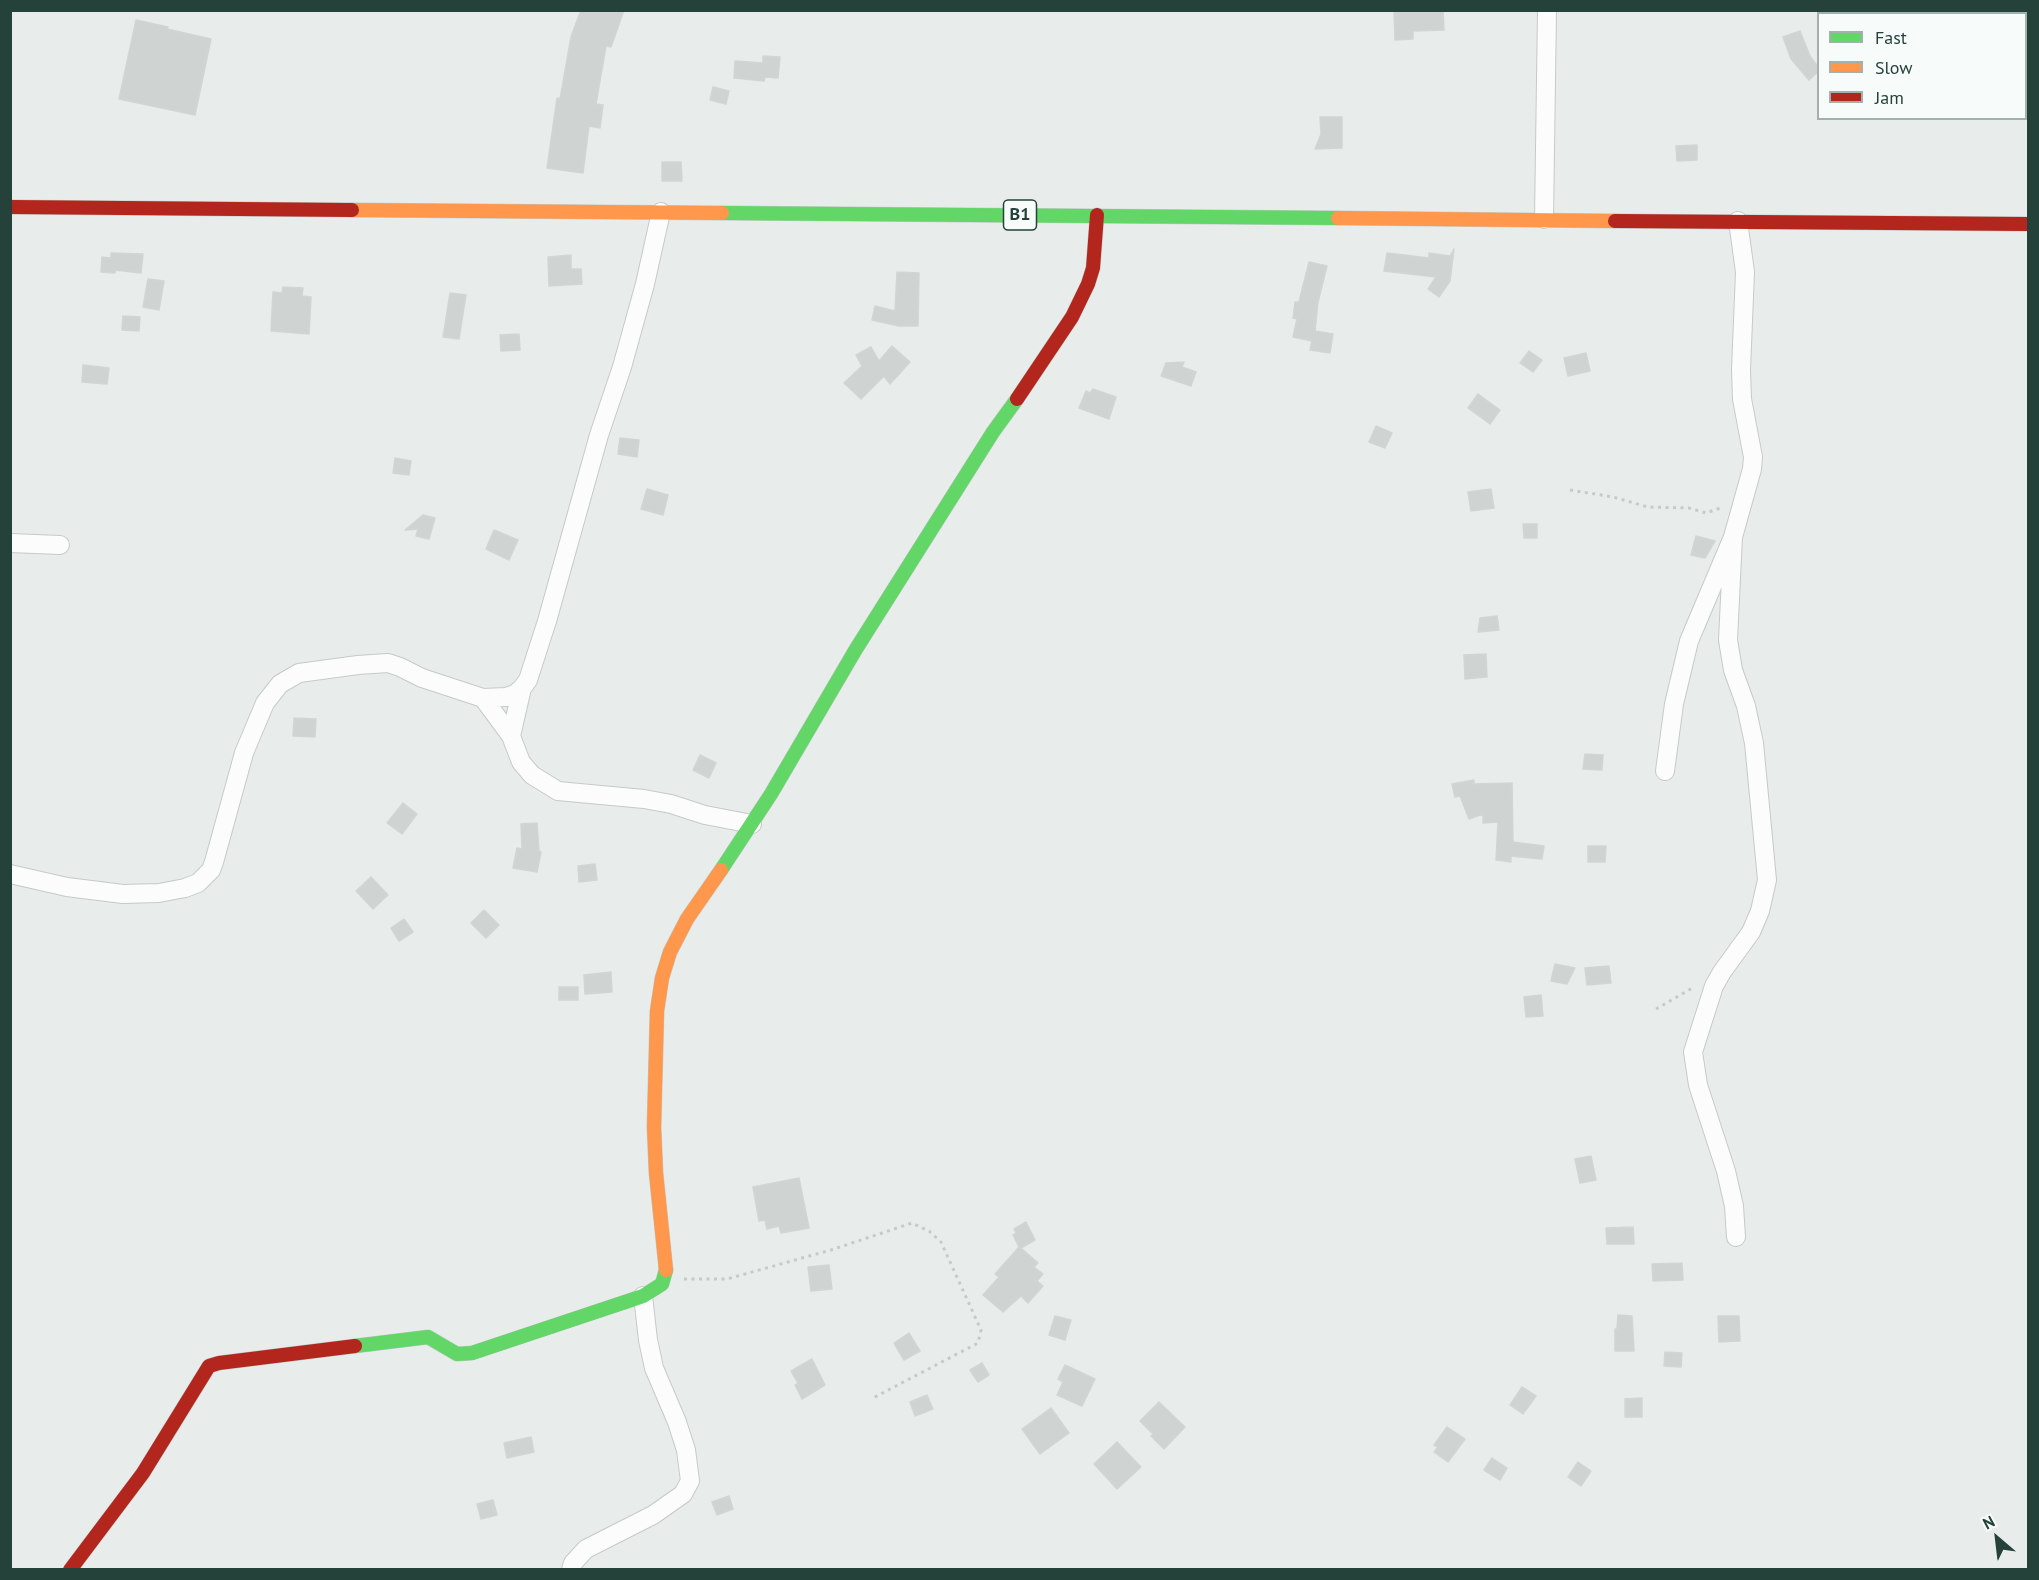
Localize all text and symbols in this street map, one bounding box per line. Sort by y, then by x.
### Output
legend [1817,12,2027,120]
text: Fast [1875,26,1907,49]
text: Slow [1875,56,1913,79]
text: Jam [1875,86,1904,109]
road number: B1 [1004,200,1036,230]
north arrow [1967,1508,2027,1568]
text: N [1979,1511,1998,1533]

